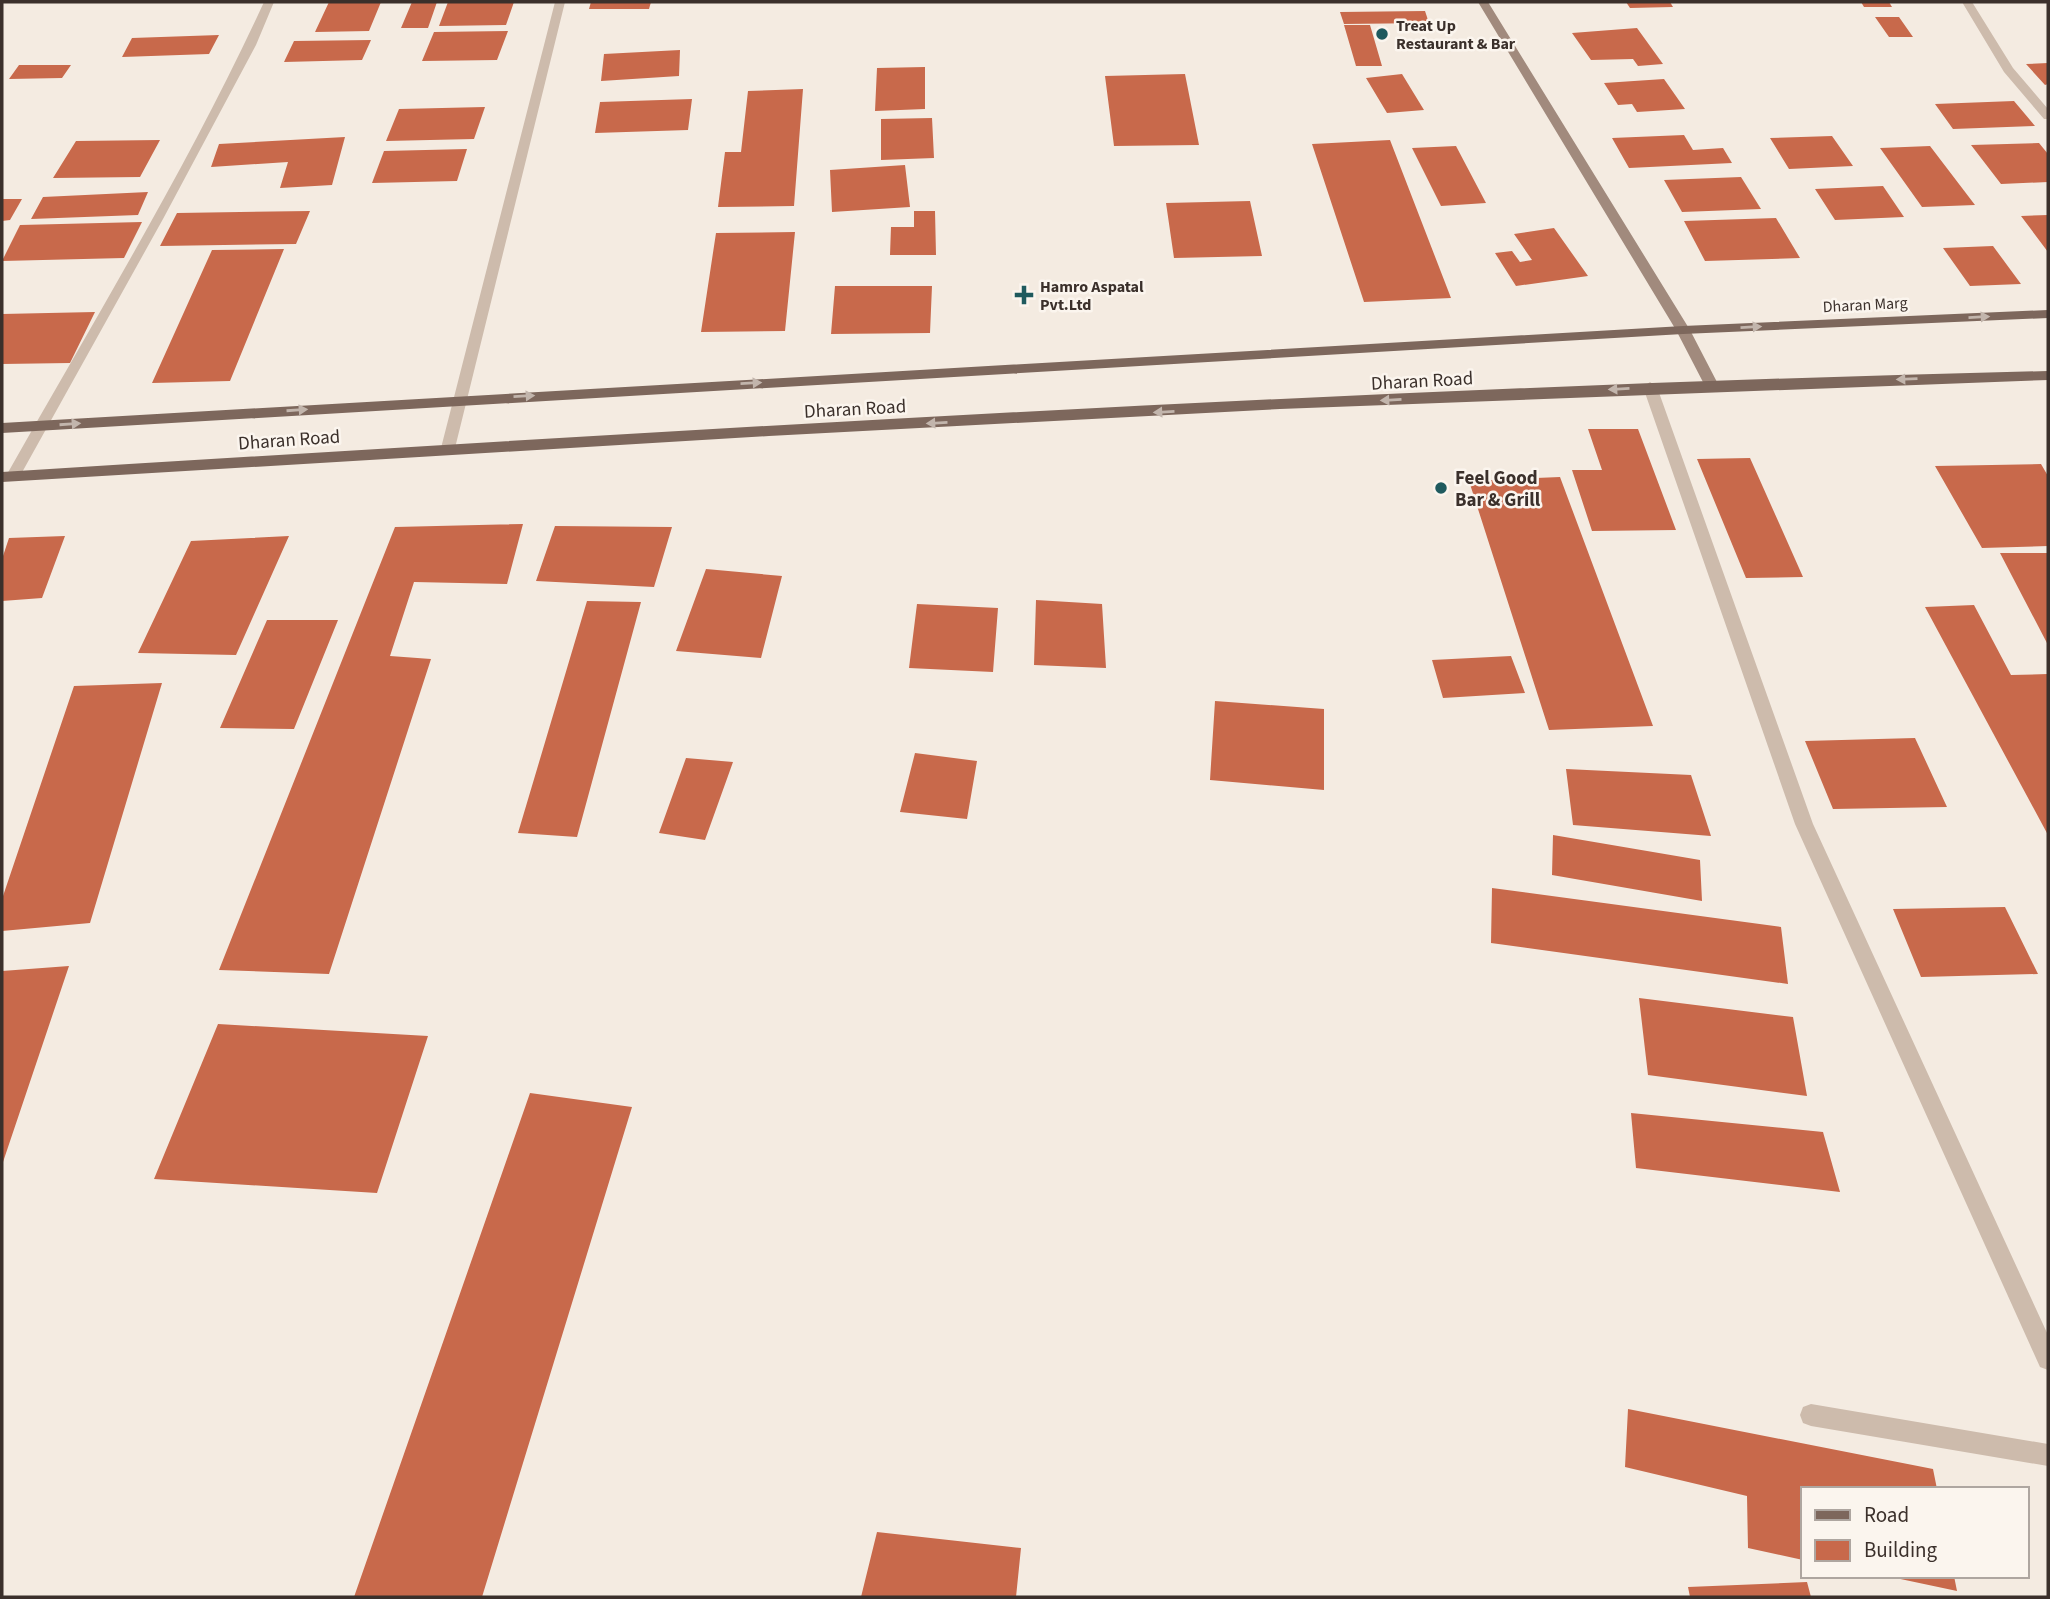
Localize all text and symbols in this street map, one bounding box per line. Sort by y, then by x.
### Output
place label: Treat Up Restaurant & Bar [1396,15,1516,55]
marker: Treat Up Restaurant & Bar [1374,26,1390,42]
place label: Hamro Aspatal Pvt.Ltd [1040,276,1144,316]
marker: Hamro Aspatal Pvt.Ltd [1014,285,1034,305]
street label: Dharan Marg [1822,292,1908,318]
one-way arrow [1968,311,1990,322]
one-way arrow [1741,321,1763,332]
street label: Dharan Road [1370,365,1474,398]
one-way arrow [1895,373,1917,384]
one-way arrow [740,377,762,388]
one-way arrow [1607,384,1629,395]
one-way arrow [513,390,535,401]
street label: Dharan Road [803,393,907,426]
one-way arrow [1380,395,1402,406]
one-way arrow [286,404,308,415]
one-way arrow [1153,407,1175,418]
one-way arrow [59,418,81,429]
one-way arrow [926,418,948,429]
street label: Dharan Road [237,423,341,458]
place label: Feel Good Bar & Grill [1455,465,1541,514]
marker: Feel Good Bar & Grill [1433,480,1449,496]
legend [1801,1487,2029,1578]
text: Road [1864,1500,1909,1530]
text: Building [1864,1535,1938,1565]

